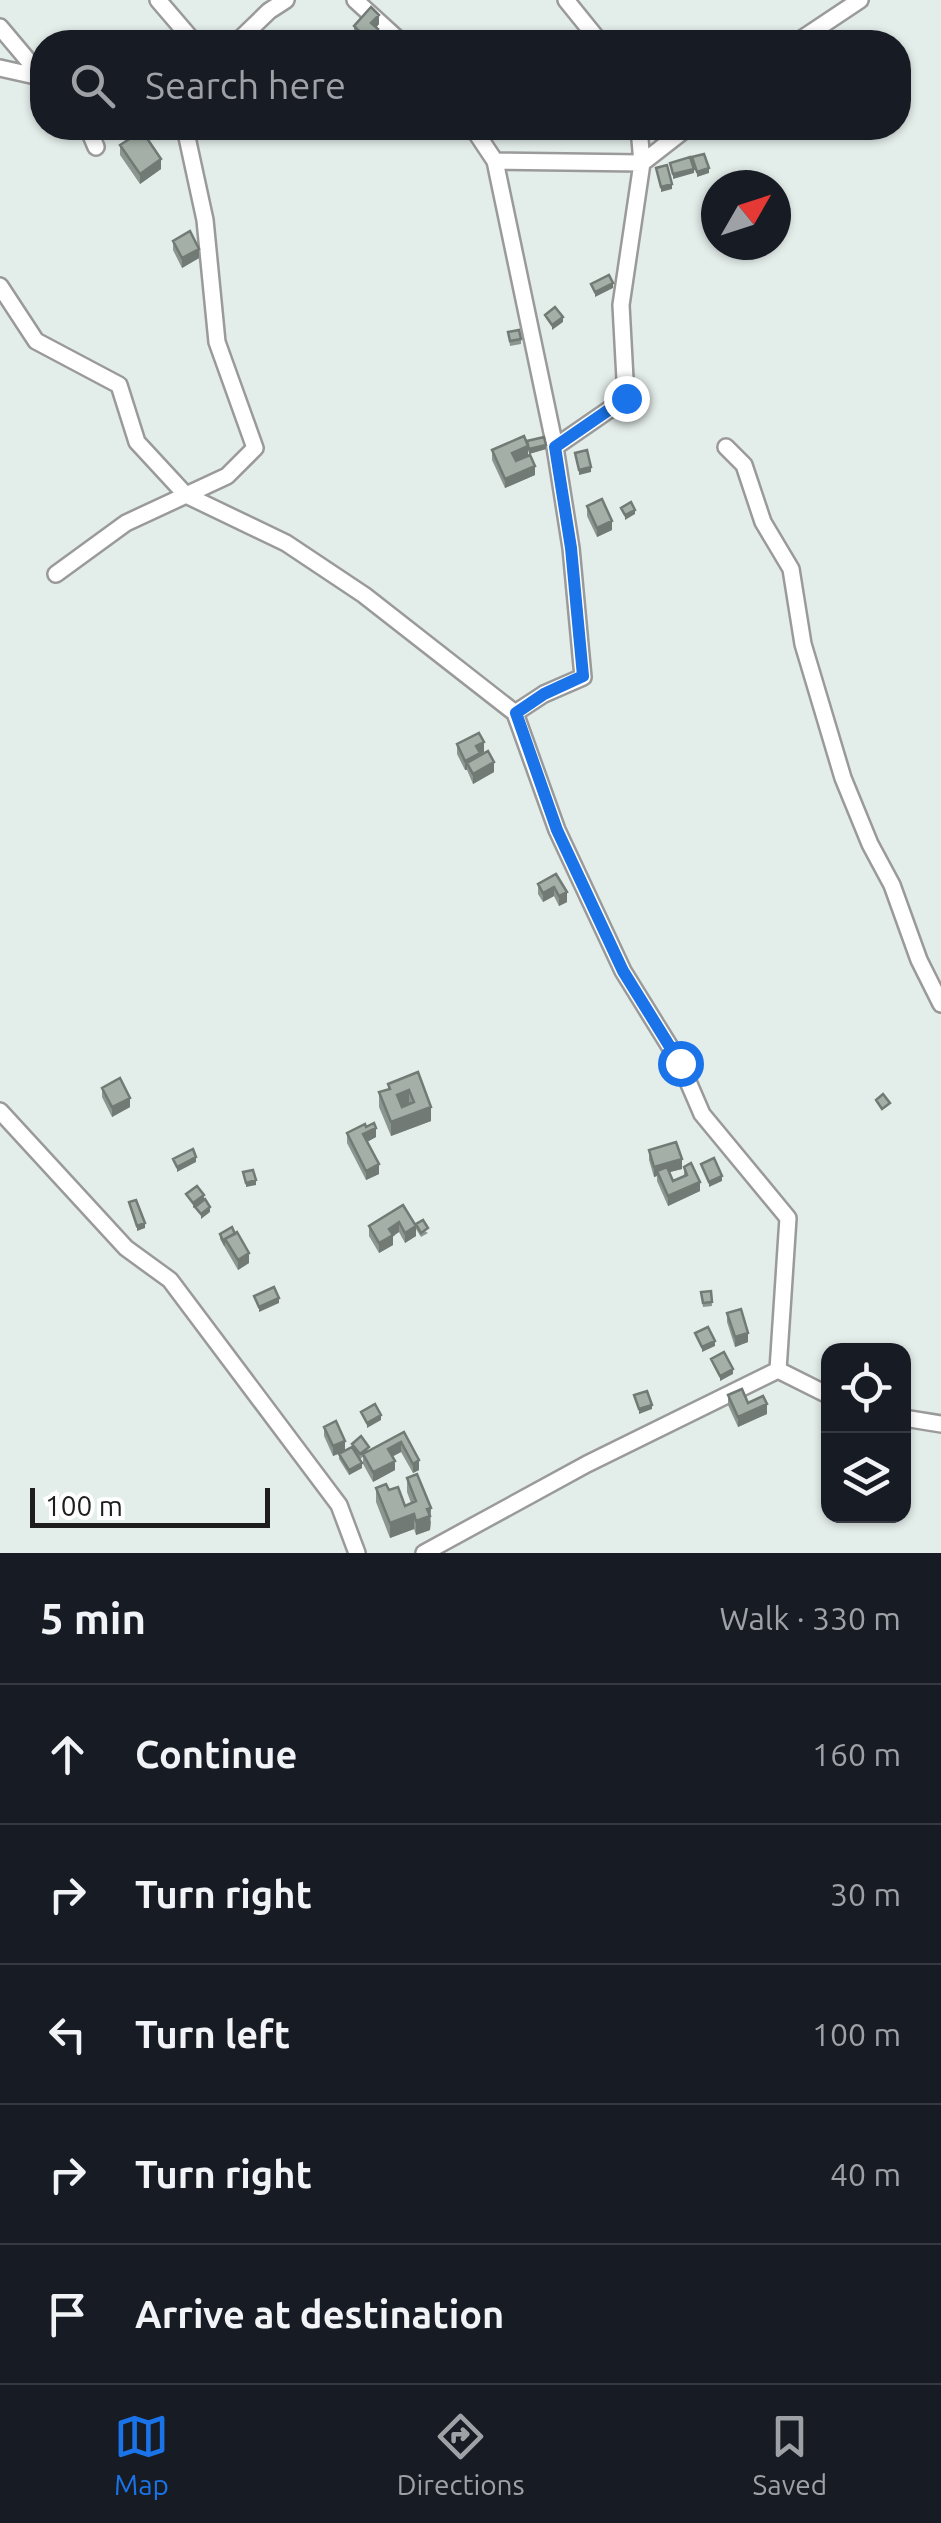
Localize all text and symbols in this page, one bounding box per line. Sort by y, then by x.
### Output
search box [30,30,911,140]
icon: search [65,58,120,113]
text: Search here [145,64,346,106]
north arrow [701,170,791,260]
route end [604,376,650,422]
route start [658,1041,704,1087]
map controls [821,1343,911,1523]
button: locate [821,1343,911,1433]
button: layers [821,1433,911,1523]
scale bar [30,1483,270,1528]
text: 100 m [45,1490,123,1521]
text: 5 min [40,1595,146,1642]
text: Walk · 330 m [719,1600,901,1636]
icon: ahead [40,1727,95,1782]
text: Continue [135,1733,297,1775]
text: 160 m [812,1736,901,1772]
icon: right [40,1867,95,1922]
text: Turn right [135,1873,312,1915]
text: 30 m [830,1876,901,1912]
icon: left [40,2007,95,2062]
text: Turn left [135,2013,290,2055]
text: 100 m [812,2016,901,2052]
icon: right [40,2147,95,2202]
text: Turn right [135,2153,312,2195]
text: 40 m [830,2156,901,2192]
icon: arrive [40,2287,95,2342]
text: Arrive at destination [135,2293,504,2335]
tab: Map [114,2409,169,2500]
tab: Directions [397,2409,525,2500]
tab: Saved [753,2409,827,2500]

